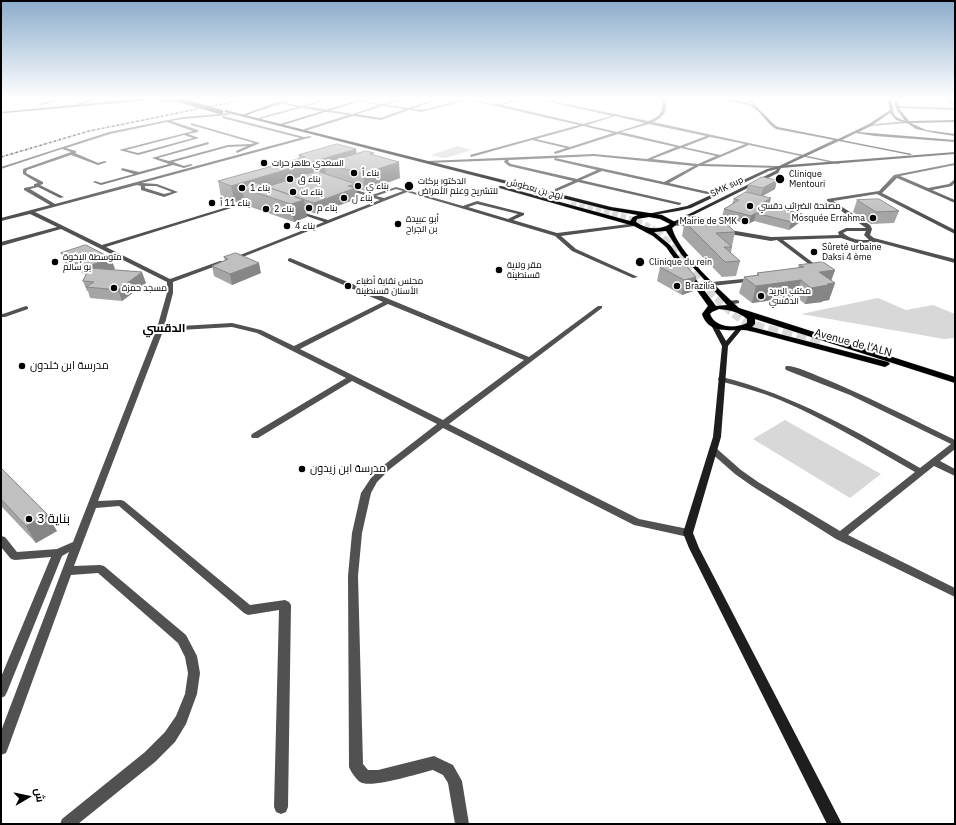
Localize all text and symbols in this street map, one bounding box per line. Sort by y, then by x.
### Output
marker: السعدي طاهر حرات [259,158,269,168]
place label: السعدي طاهر حرات [272,158,344,168]
marker: بناء أ [349,168,359,178]
place label: بناء أ [362,168,379,178]
place label: Clinique Mentouri [789,169,825,190]
marker: Clinique Mentouri [774,173,786,185]
marker: بناء ق [285,174,295,184]
place label: بناء ق [298,174,320,184]
street label: SMK sup [709,174,745,200]
place label: الدكتور بركات للتشريح وعلم الأمراض [418,176,498,197]
street label: نهج بن بعطوش [506,176,564,202]
marker: الدكتور بركات للتشريح وعلم الأمراض [403,180,415,192]
marker: بناء ي [353,181,363,191]
place label: بناء ي [366,181,389,191]
marker: بناء 1 [237,183,247,193]
place label: بناء 1 [250,183,270,193]
marker: بناء ك [288,187,298,197]
place label: بناء ك [301,187,323,197]
marker: بناء ل [339,193,349,203]
place label: بناء ل [352,193,373,203]
marker: بناء 11 أ [207,198,217,208]
place label: بناء 11 أ [220,198,250,208]
marker: مصلحة الضرائب دقسي [745,201,755,211]
place label: مصلحة الضرائب دقسي [758,201,841,211]
marker: بناء م [304,203,314,213]
place label: بناء م [317,203,337,213]
marker: بناء 2 [261,204,271,214]
place label: بناء 2 [274,204,294,214]
place label: Mosquée Errahma [792,213,865,223]
marker: Mosquée Errahma [868,213,878,223]
place label: أبو عبيدة بن الجراح [406,214,439,235]
place label: Mairie de SMK [679,216,737,226]
marker: Mairie de SMK [740,216,750,226]
marker: أبو عبيدة بن الجراح [393,219,403,229]
marker: بناء 4 [282,221,292,231]
place label: بناء 4 [295,221,315,231]
place label: Sûreté urbaine Daksi 4 ème [822,242,881,263]
marker: Sûreté urbaine Daksi 4 ème [809,247,819,257]
place label: متوسطة الإخوة بو سالم [63,252,122,273]
marker: Clinique du rein [634,256,646,268]
marker: متوسطة الإخوة بو سالم [50,257,60,267]
place label: Clinique du rein [649,257,712,267]
place label: مقر ولاية قسنطينة [507,260,542,281]
marker: مقر ولاية قسنطينة [494,265,504,275]
place label: مجلس نقابة أطباء الأسنان قسنطينة [356,276,423,297]
marker: مجلس نقابة أطباء الأسنان قسنطينة [343,281,353,291]
marker: Brazilia [672,281,682,291]
place label: Brazilia [685,281,715,291]
marker: مسجد حمزة [109,283,119,293]
place label: مسجد حمزة [122,283,167,293]
place label: مكتب البريد الدقسي [769,286,811,307]
marker: مكتب البريد الدقسي [756,291,766,301]
district label: الدقسي [142,322,186,336]
street label: Avenue de l'ALN [813,326,893,360]
place label: مدرسة ابن خلدون [30,359,109,373]
marker: مدرسة ابن خلدون [17,361,27,371]
place label: مدرسة ابن زيدون [310,462,386,476]
marker: مدرسة ابن زيدون [297,464,307,474]
place label: بناية 3 [37,511,70,527]
marker: بناية 3 [24,514,34,524]
north arrow [8,777,48,817]
text: ش [32,787,48,803]

